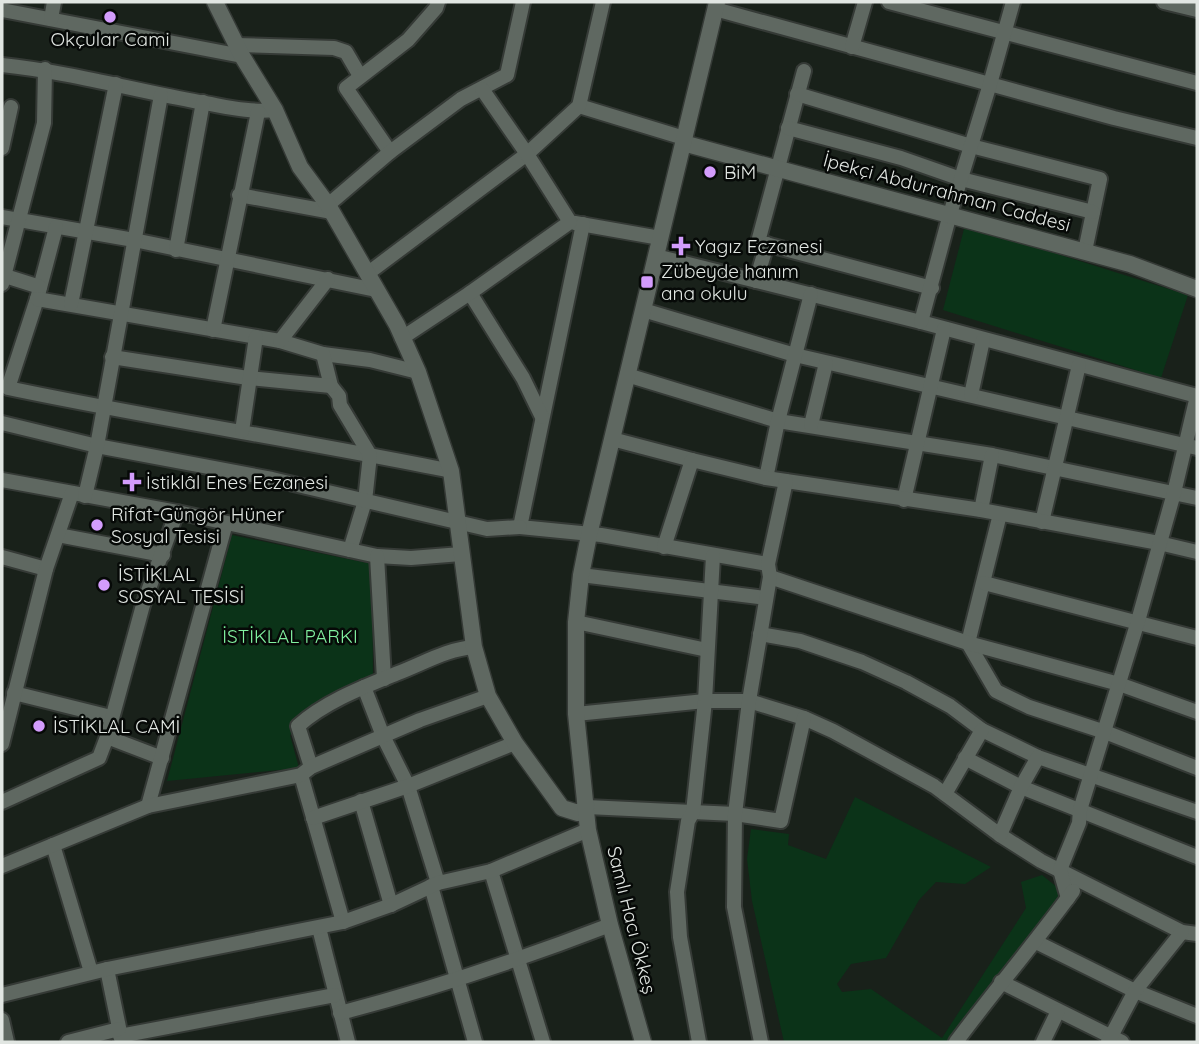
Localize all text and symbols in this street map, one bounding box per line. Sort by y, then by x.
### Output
marker: Okçular Cami [102,9,118,25]
place label: Okçular Cami [50,27,170,51]
street label: İpekçi Abdurrahman Caddesi [821,147,1073,237]
place label: BiM [724,160,756,184]
marker: BiM [702,164,718,180]
place label: Yagız Eczanesi [695,234,823,258]
marker: Yagız Eczanesi [673,238,689,254]
place label: Zübeyde hanım ana okulu [661,259,799,305]
marker: Zübeyde hanım ana okulu [639,274,655,290]
place label: İstiklâl Enes Eczanesi [146,470,328,494]
marker: İstiklâl Enes Eczanesi [124,474,140,490]
place label: Rifat-Güngör Hüner Sosyal Tesisi [111,502,285,548]
marker: Rifat-Güngör Hüner Sosyal Tesisi [89,517,105,533]
place label: İSTİKLAL SOSYAL TESİSİ [118,562,244,608]
marker: İSTİKLAL SOSYAL TESİSİ [96,577,112,593]
park label: İSTİKLAL PARKI [222,624,358,648]
place label: İSTİKLAL CAMİ [53,714,180,738]
marker: İSTİKLAL CAMİ [31,718,47,734]
street label: Samlı Hacı Ökkeş [602,844,662,996]

